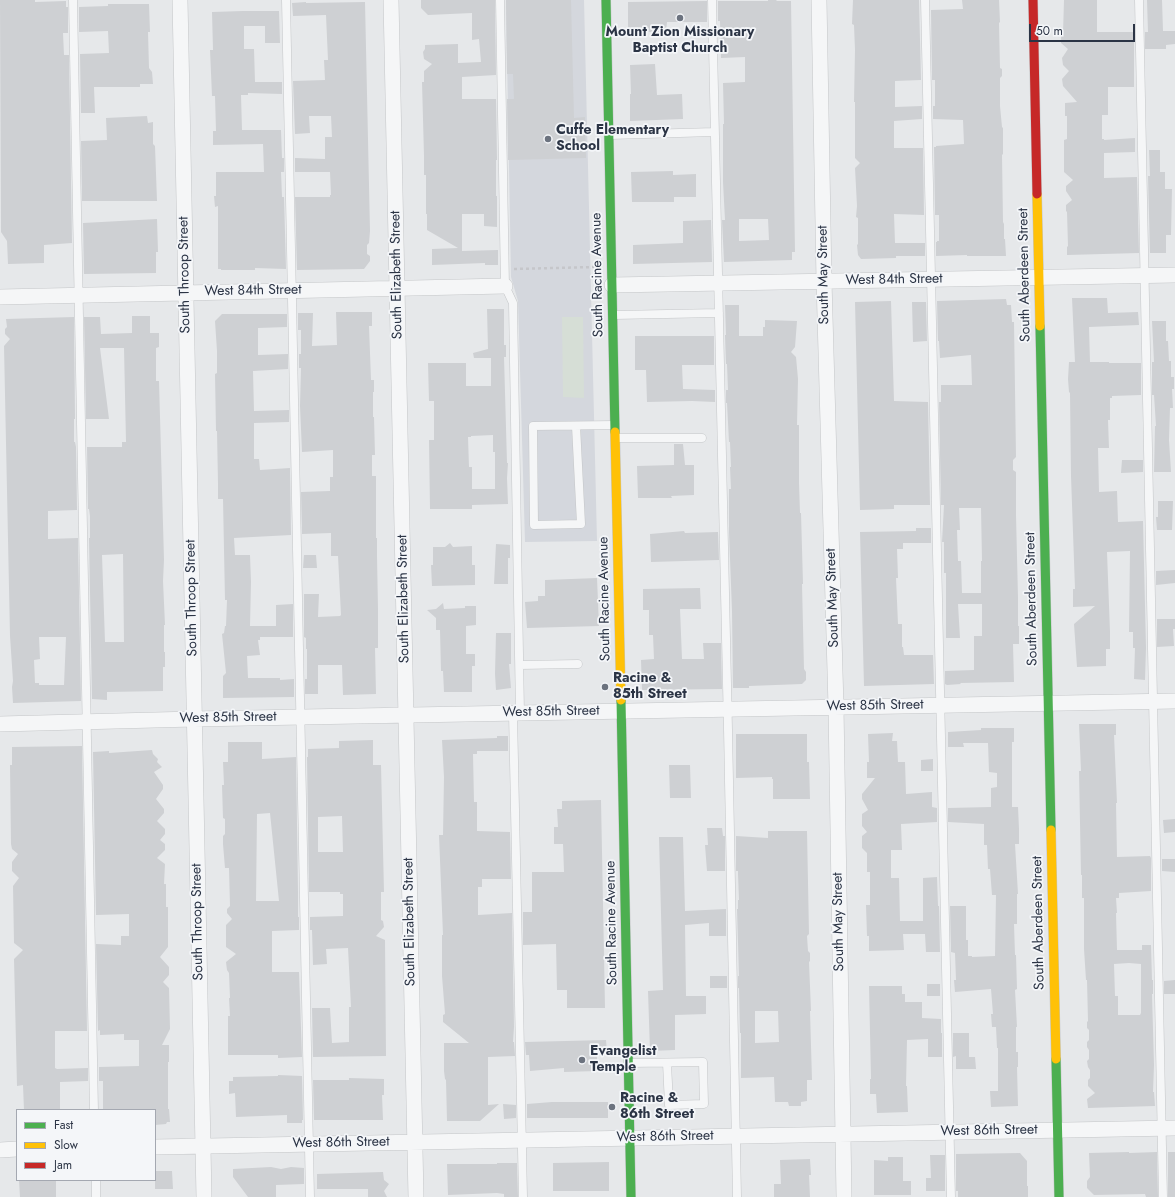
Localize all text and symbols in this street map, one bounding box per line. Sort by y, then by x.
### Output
marker: Mount Zion Missionary Baptist Church [675,13,685,23]
scale bar [1031,16,1137,42]
text: 50 m [1036,22,1063,40]
place label: Mount Zion Missionary Baptist Church [606,25,754,58]
place label: Cuffe Elementary School [556,123,669,156]
marker: Cuffe Elementary School [543,134,553,144]
street label: South Aberdeen Street [1015,208,1035,342]
street label: South Elizabeth Street [387,210,407,340]
street label: South Racine Avenue [589,212,607,338]
street label: South Throop Street [176,216,194,334]
street label: South May Street [815,225,833,325]
street label: West 84th Street [845,271,943,289]
street label: West 84th Street [204,282,302,300]
street label: South Aberdeen Street [1022,532,1042,666]
street label: South Elizabeth Street [394,534,414,664]
street label: South Racine Avenue [596,536,614,662]
street label: South Throop Street [183,539,201,657]
street label: South May Street [823,548,843,648]
place label: Racine & 85th Street [613,671,687,704]
marker: Racine & 85th Street [600,682,610,692]
street label: West 85th Street [826,697,924,715]
street label: West 85th Street [502,703,600,721]
street label: West 85th Street [179,709,277,727]
street label: South Aberdeen Street [1029,856,1049,990]
street label: South Elizabeth Street [400,857,420,987]
street label: South Racine Avenue [603,860,621,986]
street label: South Throop Street [189,863,207,981]
street label: South May Street [830,872,848,972]
place label: Evangelist Temple [590,1044,656,1076]
marker: Evangelist Temple [577,1055,587,1065]
place label: Racine & 86th Street [620,1091,694,1124]
marker: Racine & 86th Street [607,1102,617,1112]
legend [16,1109,156,1181]
text: Fast [54,1116,73,1134]
street label: West 86th Street [940,1122,1038,1140]
street label: West 86th Street [616,1128,714,1146]
street label: West 86th Street [292,1134,390,1152]
text: Slow [54,1136,78,1154]
text: Jam [54,1156,72,1174]

